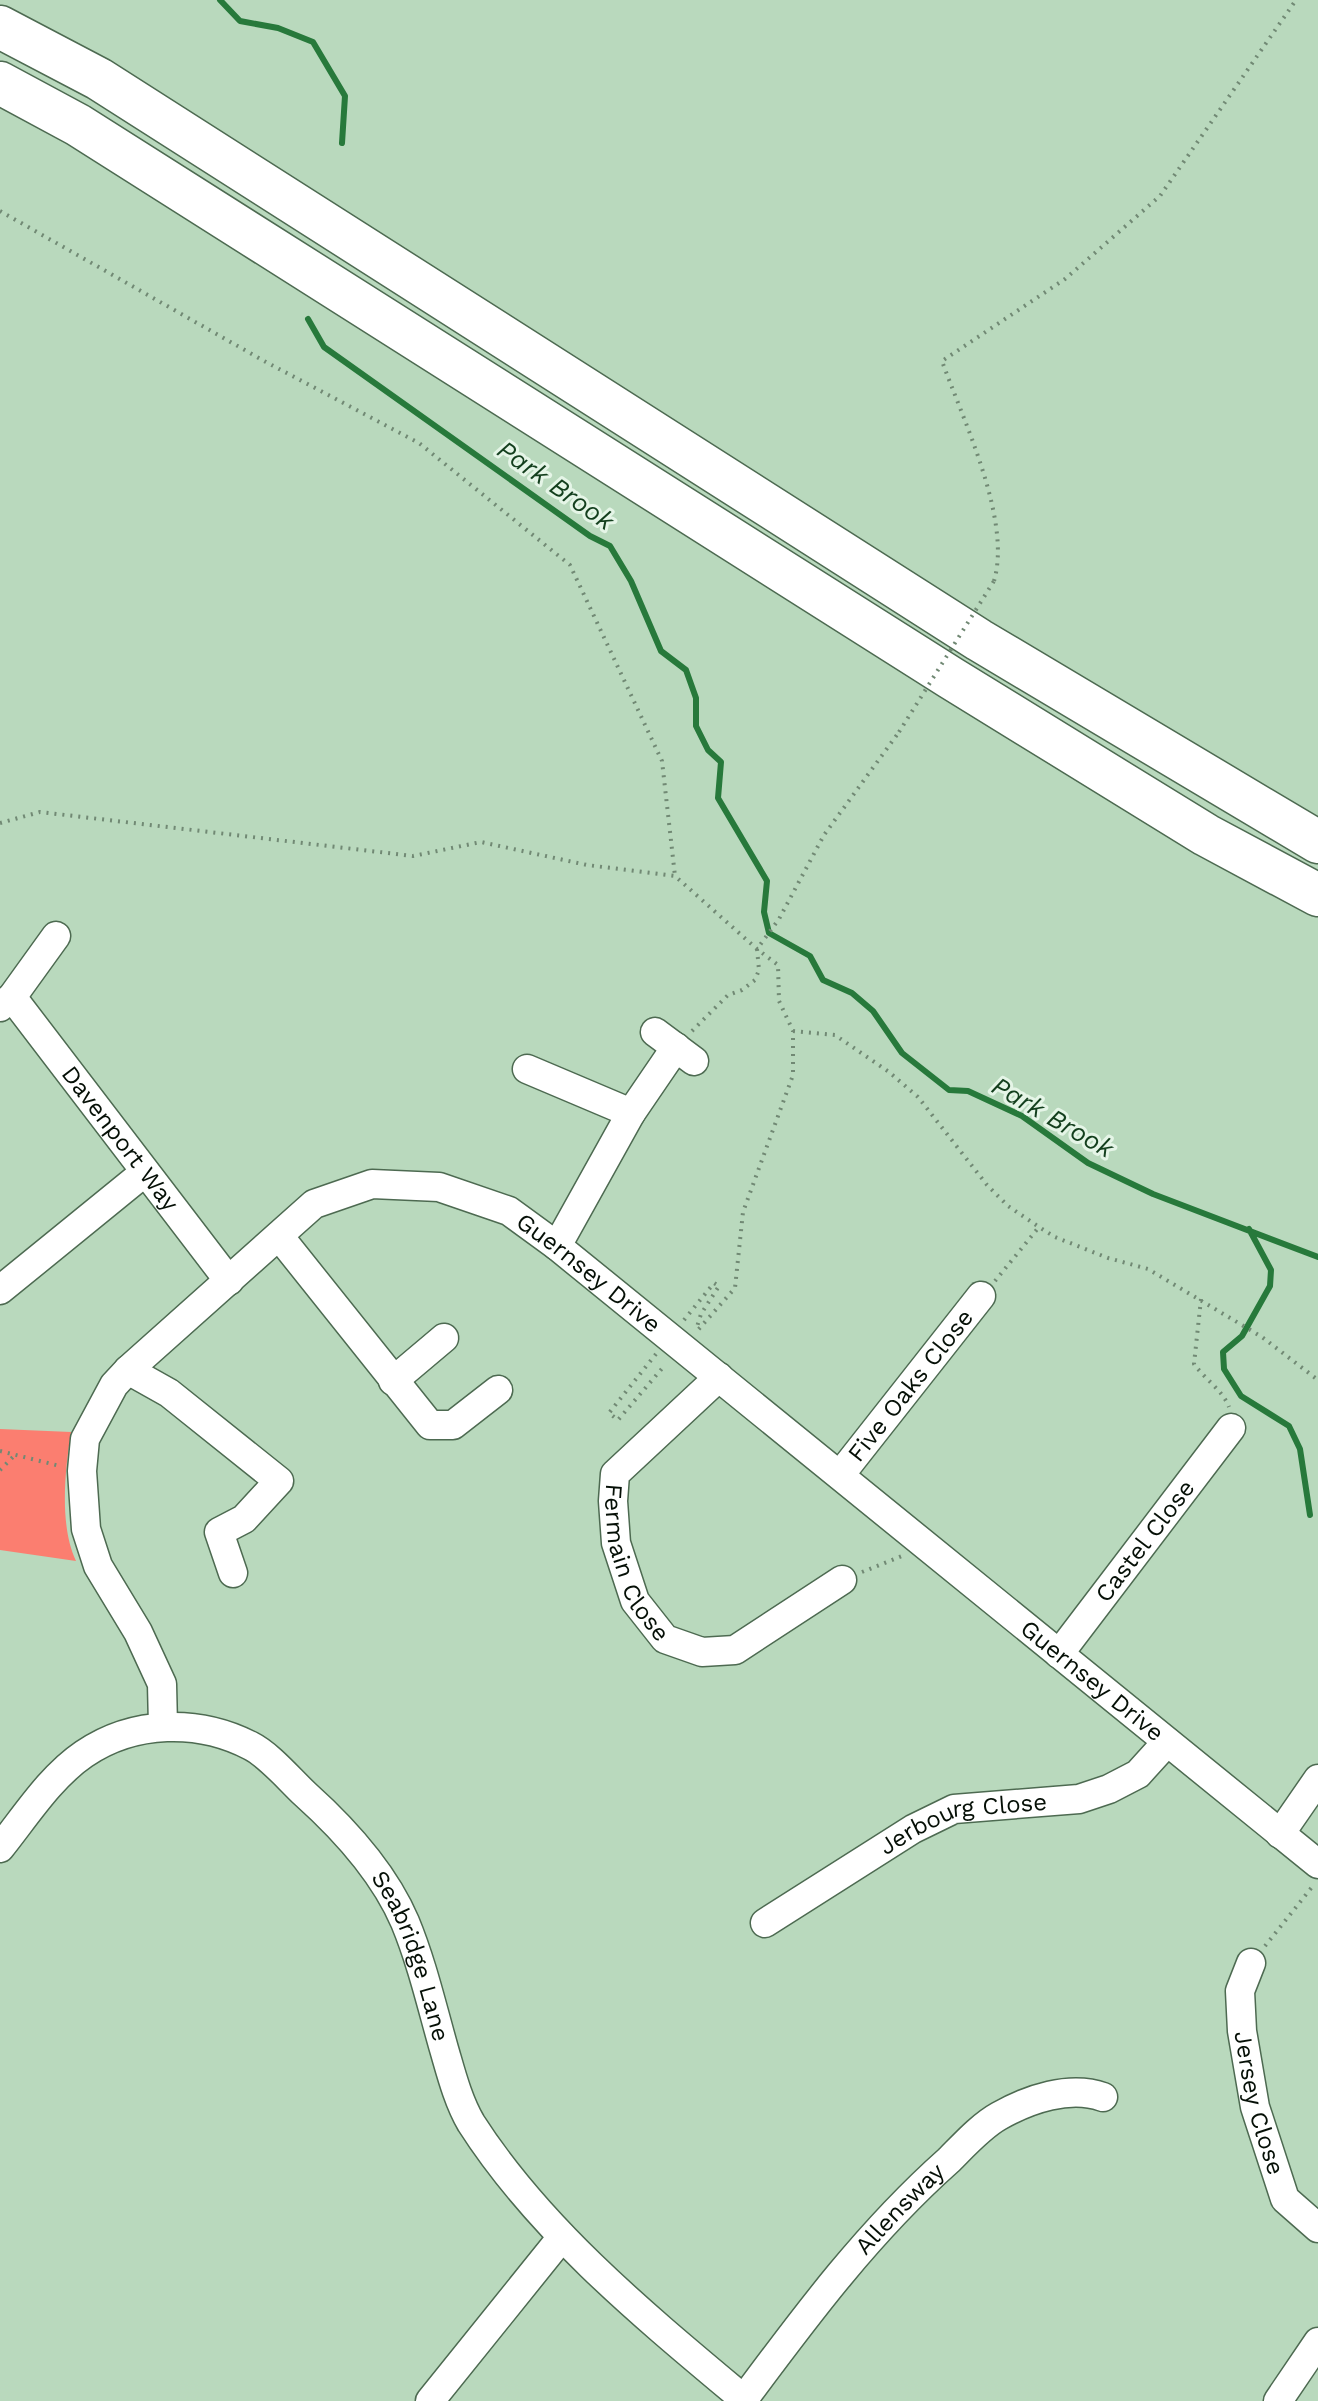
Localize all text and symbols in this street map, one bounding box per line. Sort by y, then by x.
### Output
water label: Park Brook [492,434,621,537]
street label: Davenport Way [56,1060,185,1217]
water label: Park Brook [987,1070,1120,1164]
street label: Guernsey Drive [511,1207,666,1339]
street label: Five Oaks Close [842,1304,979,1467]
street label: Castel Close [1090,1474,1200,1608]
street label: Fermain Close [599,1483,675,1647]
street label: Guernsey Drive [1015,1614,1169,1747]
street label: Jerbourg Close [874,1788,1048,1861]
street label: Seabridge Lane [366,1865,455,2044]
street label: Jersey Close [1228,2029,1290,2178]
street label: Allensway [849,2157,950,2260]

